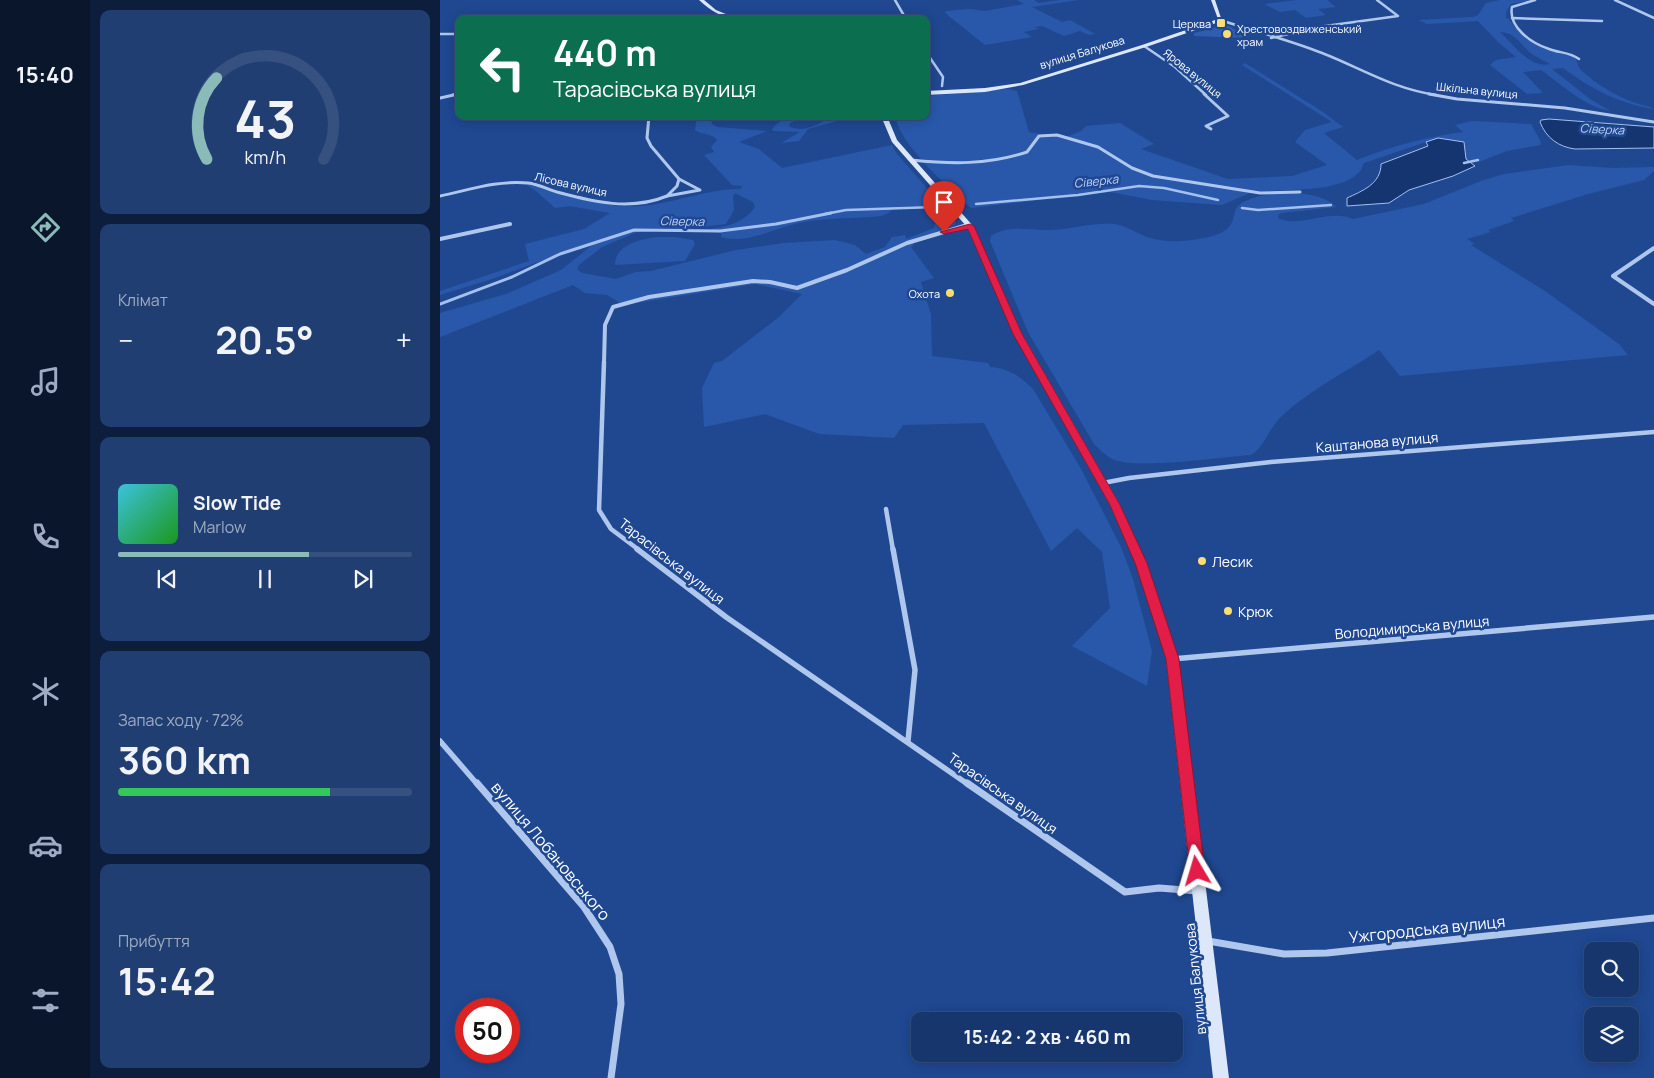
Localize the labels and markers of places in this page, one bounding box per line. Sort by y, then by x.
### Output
place label: Церква [1173,16,1211,31]
marker: Церква [1215,17,1227,29]
place label: Хрестовоздвиженський храм [1237,21,1361,49]
marker: Хрестовоздвиженський храм [1221,28,1233,40]
pin [923,181,965,232]
place label: Охота [909,286,940,301]
marker: Охота [944,287,956,299]
place label: Лесик [1212,552,1254,571]
marker: Лесик [1196,555,1208,567]
place label: Крюк [1238,602,1274,621]
marker: Крюк [1222,605,1234,617]

